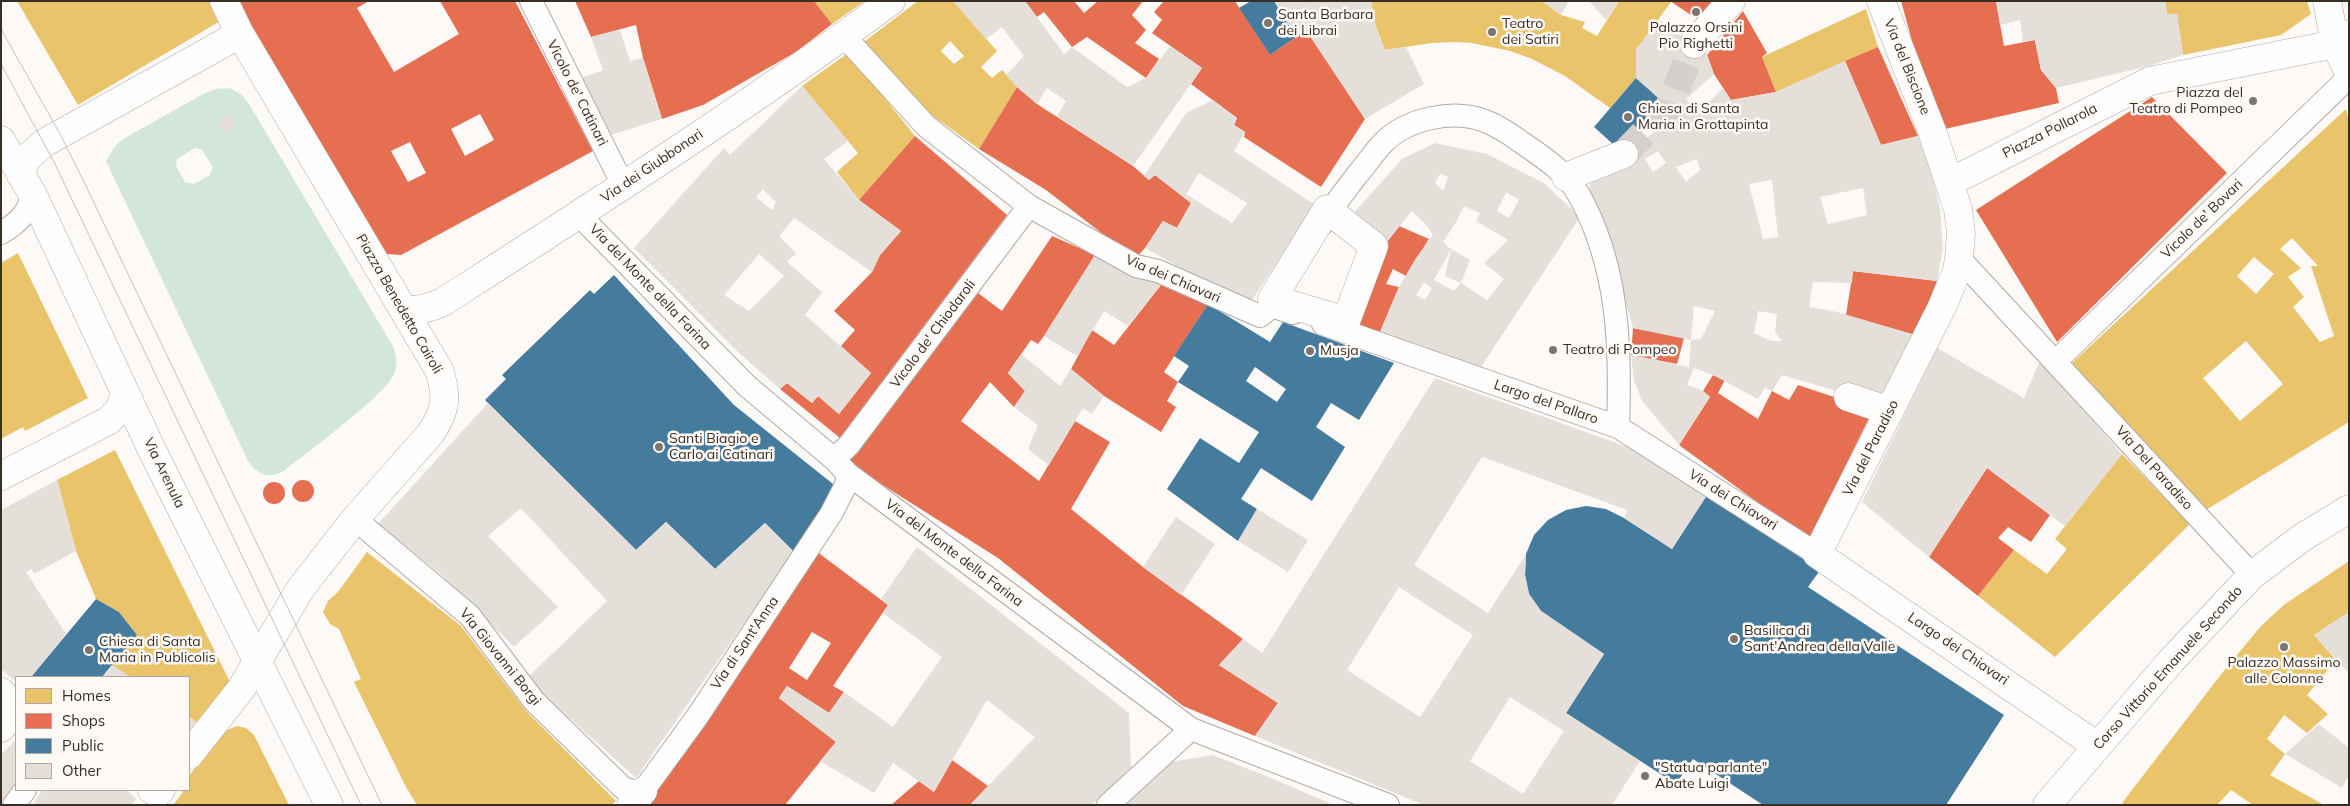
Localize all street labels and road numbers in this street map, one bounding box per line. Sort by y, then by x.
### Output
street label: Via del Biscione [1880,17,1934,117]
street label: Vicolo de' Catinari [543,37,611,149]
street label: Piazza Pollarola [2000,100,2100,162]
street label: Via dei Giubbonari [598,126,706,206]
street label: Vicolo de' Bovari [2158,176,2246,262]
street label: Via del Monte della Farina [586,221,714,353]
street label: Piazza Benedetto Cairoli [352,231,446,377]
street label: Via dei Chiavari [1123,251,1223,307]
street label: Vicolo de' Chiodaroli [887,277,979,391]
street label: Largo del Pallaro [1492,376,1600,428]
street label: Via del Paradiso [1840,397,1902,499]
street label: Via Del Paradiso [2112,422,2196,514]
street label: Via Arenula [140,435,188,511]
street label: Via dei Chiavari [1685,466,1781,534]
street label: Via del Monte della Farina [882,496,1026,610]
street label: Corso Vittorio Emanuele Secondo [2090,583,2246,753]
street label: Via di Sant'Anna [708,593,782,693]
street label: Via Giovanni Borgi [456,605,544,709]
street label: Largo dei Chiavari [1905,609,2011,689]

